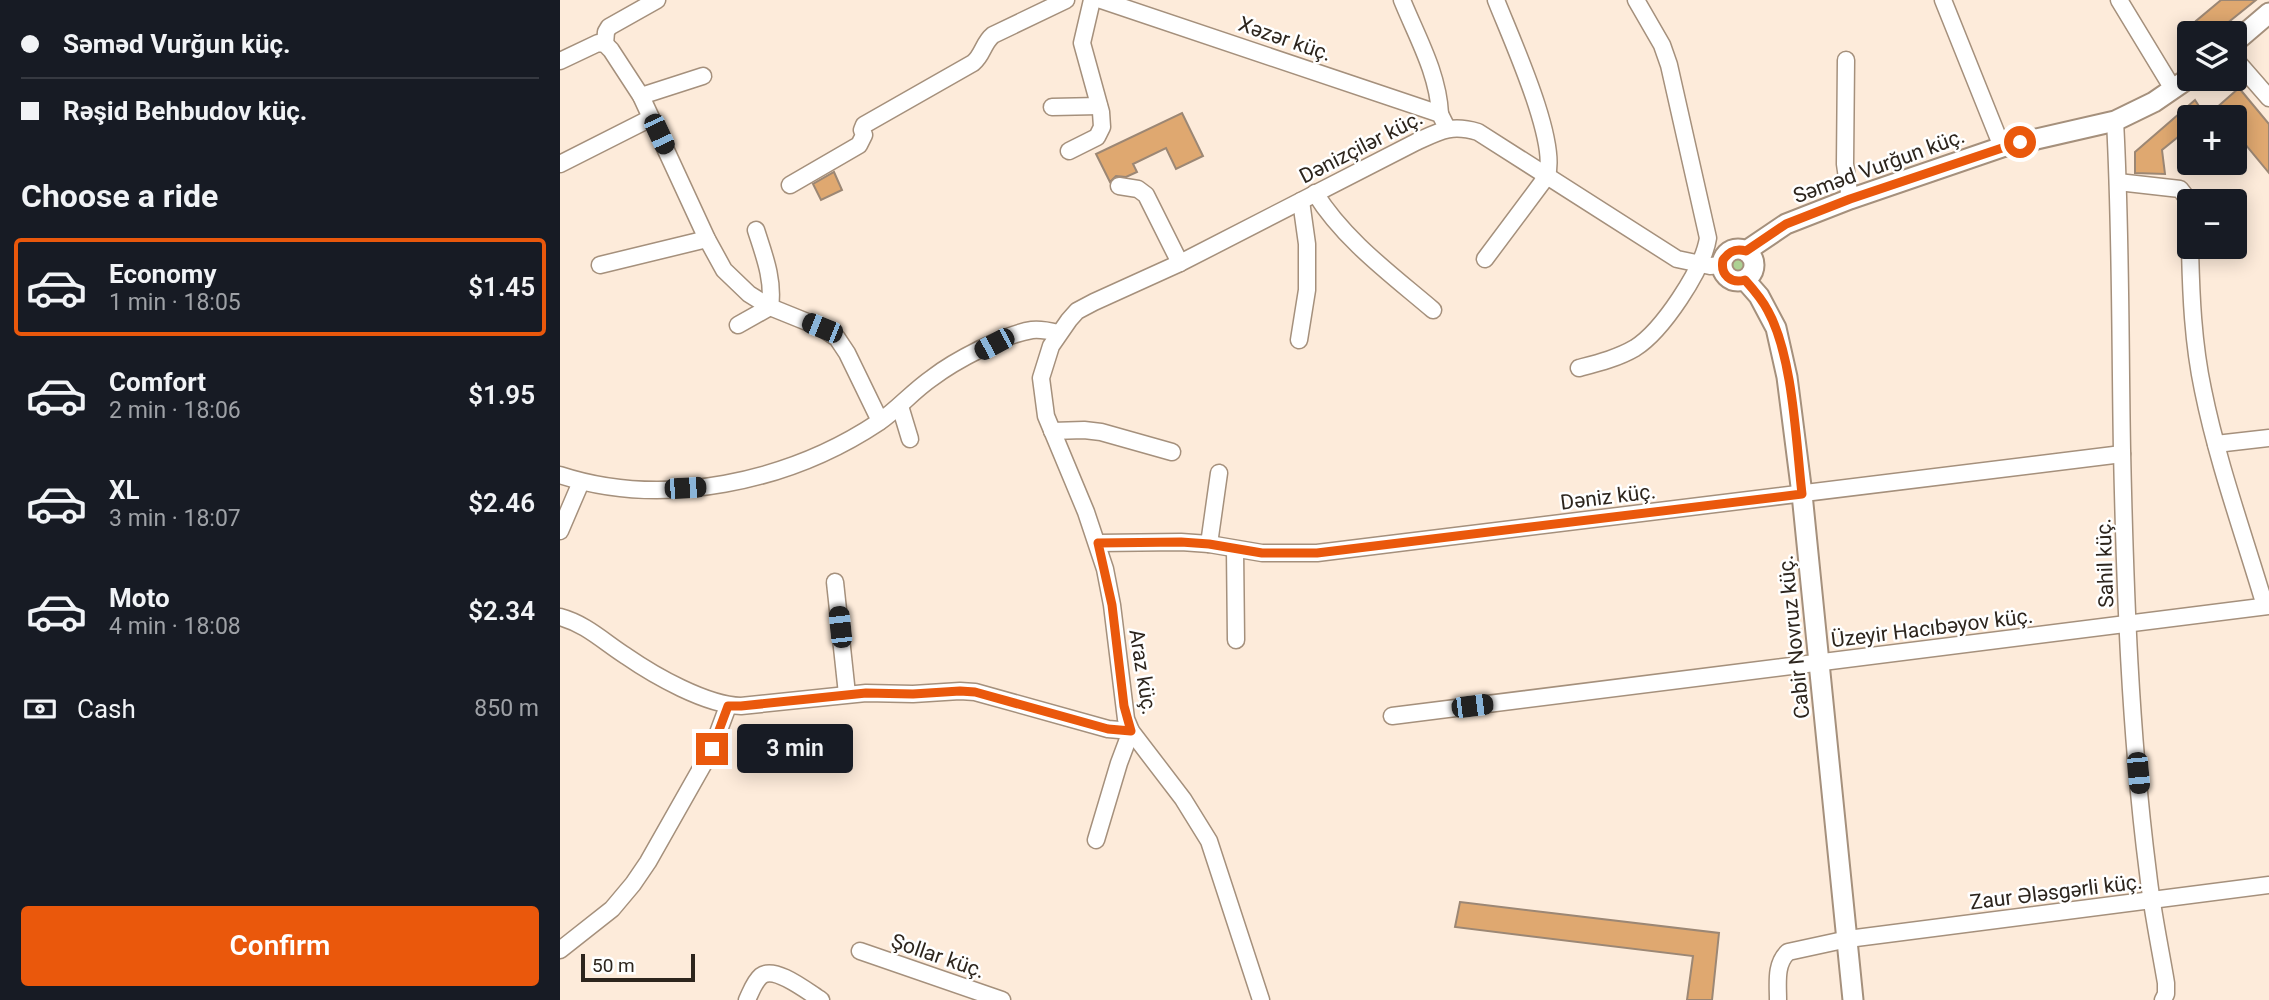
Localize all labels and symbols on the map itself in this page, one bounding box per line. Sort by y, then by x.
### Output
street label: Xəzər küç. [1235,12,1335,66]
street label: Dәnizçilәr küç. [1295,106,1427,188]
car [641,111,678,157]
street label: Səməd Vurğun küç. [1790,124,1968,208]
route start [2004,126,2036,158]
car [799,310,846,346]
car [971,325,1018,363]
car [664,476,707,500]
street label: Dәniz küç. [1559,479,1657,515]
street label: Sahil küç. [2091,518,2119,608]
street label: Cabir Novruz küç. [1773,554,1815,720]
street label: Üzeyir Hacıbəyov küç. [1830,604,2034,652]
car [828,605,853,649]
street label: Araz küç. [1124,628,1162,716]
car [1450,693,1495,719]
callout: 3 min [736,724,852,774]
route end [696,733,728,765]
car [2126,751,2151,795]
street label: Zaur Ələsgərli küç. [1968,870,2144,914]
street label: Şollar küç. [888,929,988,983]
scale bar [581,951,695,983]

